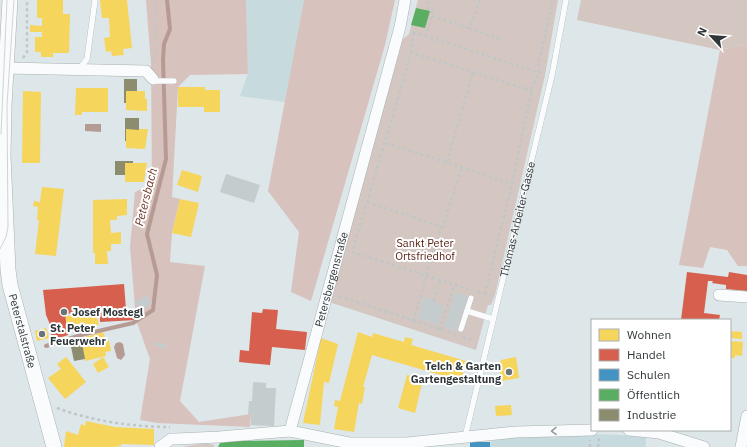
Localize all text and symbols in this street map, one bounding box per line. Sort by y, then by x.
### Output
north arrow [691,16,731,56]
text: N [694,25,710,38]
street label: Thomas-Arbeiter-Gasse [497,160,538,278]
water label: Petersbach [131,166,160,228]
street label: Petersbergenstraße [312,230,351,329]
park label: Sankt Peter Ortsfriedhof [395,236,455,263]
street label: Peterstalstraße [6,292,39,370]
place label: Josef Mostegl [72,305,144,319]
marker: Josef Mostegl [59,307,69,317]
legend [591,319,731,431]
place label: St. Peter Feuerwehr [50,321,106,348]
text: Wohnen [627,327,671,342]
marker: St. Peter Feuerwehr [37,329,47,339]
text: Handel [627,347,666,362]
place label: Teich & Garten Gartengestaltung [411,359,502,386]
marker: Teich & Garten Gartengestaltung [504,367,514,377]
text: Schulen [627,367,670,382]
text: Öffentlich [627,387,680,402]
text: Industrie [627,407,677,422]
one-way arrow [551,427,557,435]

